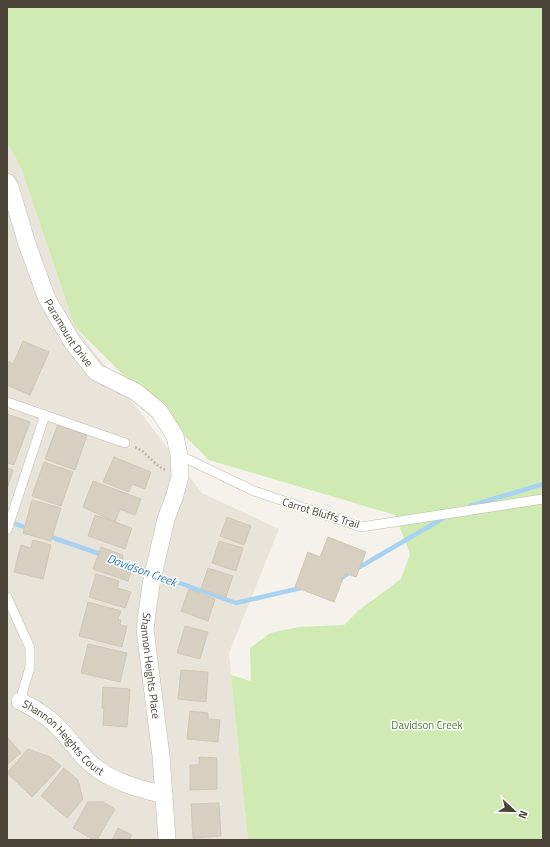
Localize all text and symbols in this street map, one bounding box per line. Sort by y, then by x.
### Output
street label: Paramount Drive [41,296,97,370]
street label: Carrot Bluffs Trail [280,494,362,532]
water label: Davidson Creek [104,549,181,592]
street label: Shannon Heights Place [137,612,164,720]
street label: Shannon Heights Court [20,696,107,779]
park label: Davidson Creek [391,717,463,733]
north arrow [494,791,534,831]
text: N [514,808,532,821]

